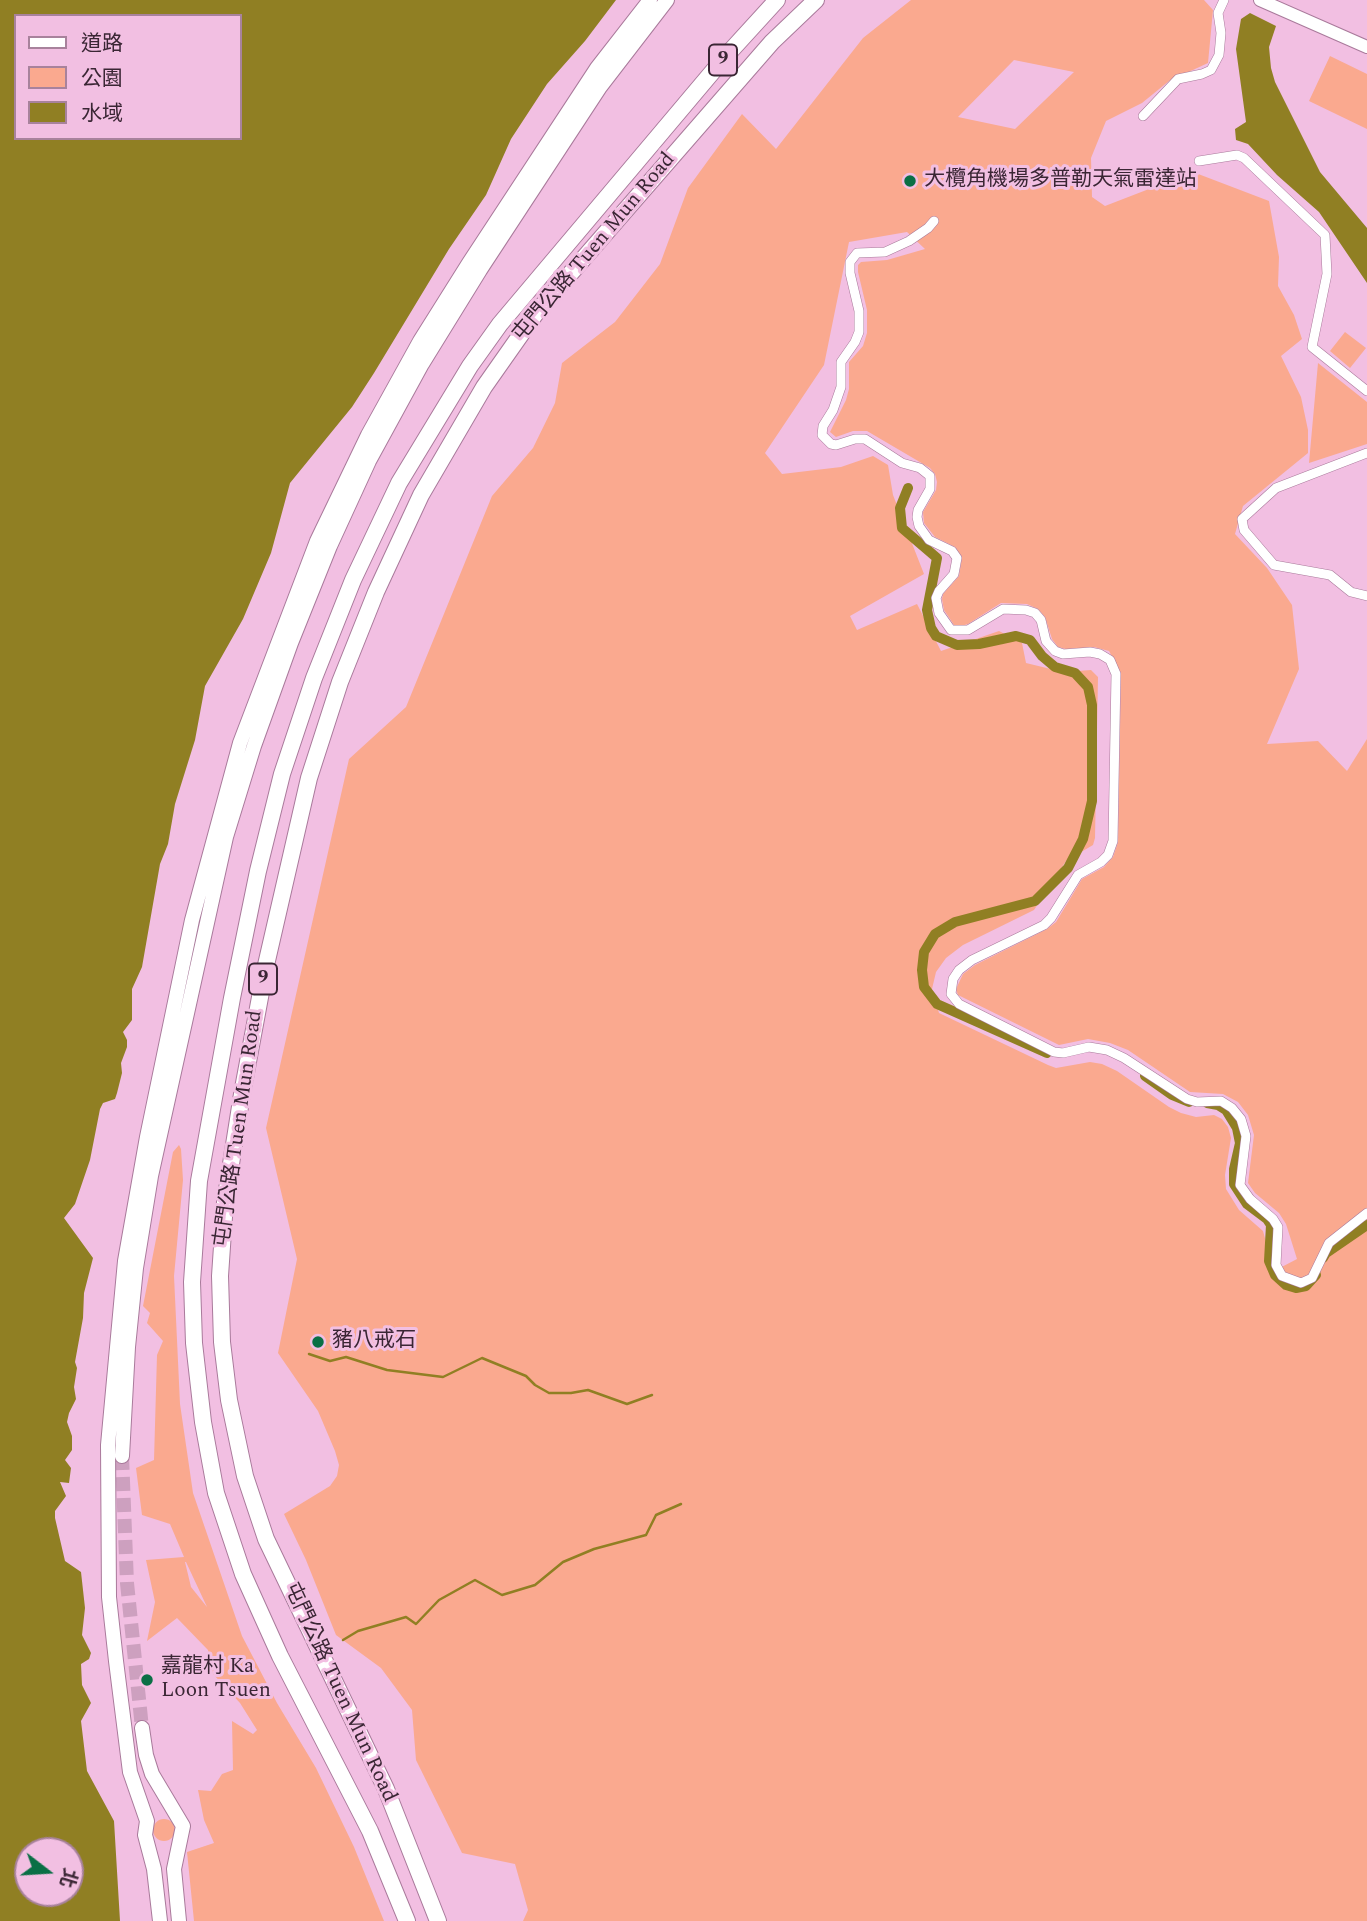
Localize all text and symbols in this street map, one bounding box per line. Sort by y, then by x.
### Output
legend [14,14,242,140]
text: 道路 [81,28,123,60]
road number: 9 [709,44,737,76]
text: 公園 [81,63,123,95]
text: 水域 [81,98,123,130]
street label: 屯門公路 Tuen Mun Road [508,148,682,348]
place label: 大欖角機場多普勒天氣雷達站 [924,168,1197,194]
marker: 大欖角機場多普勒天氣雷達站 [902,173,918,189]
road number: 9 [249,964,277,995]
street label: 屯門公路 Tuen Mun Road [211,1009,269,1249]
place label: 豬八戒石 [332,1329,416,1355]
marker: 豬八戒石 [310,1334,326,1350]
street label: 屯門公路 Tuen Mun Road [277,1579,401,1807]
place label: 嘉龍村 Ka Loon Tsuen [161,1655,271,1705]
marker: 嘉龍村 Ka Loon Tsuen [139,1672,155,1688]
north arrow [14,1837,84,1907]
text: 北 [51,1864,84,1891]

